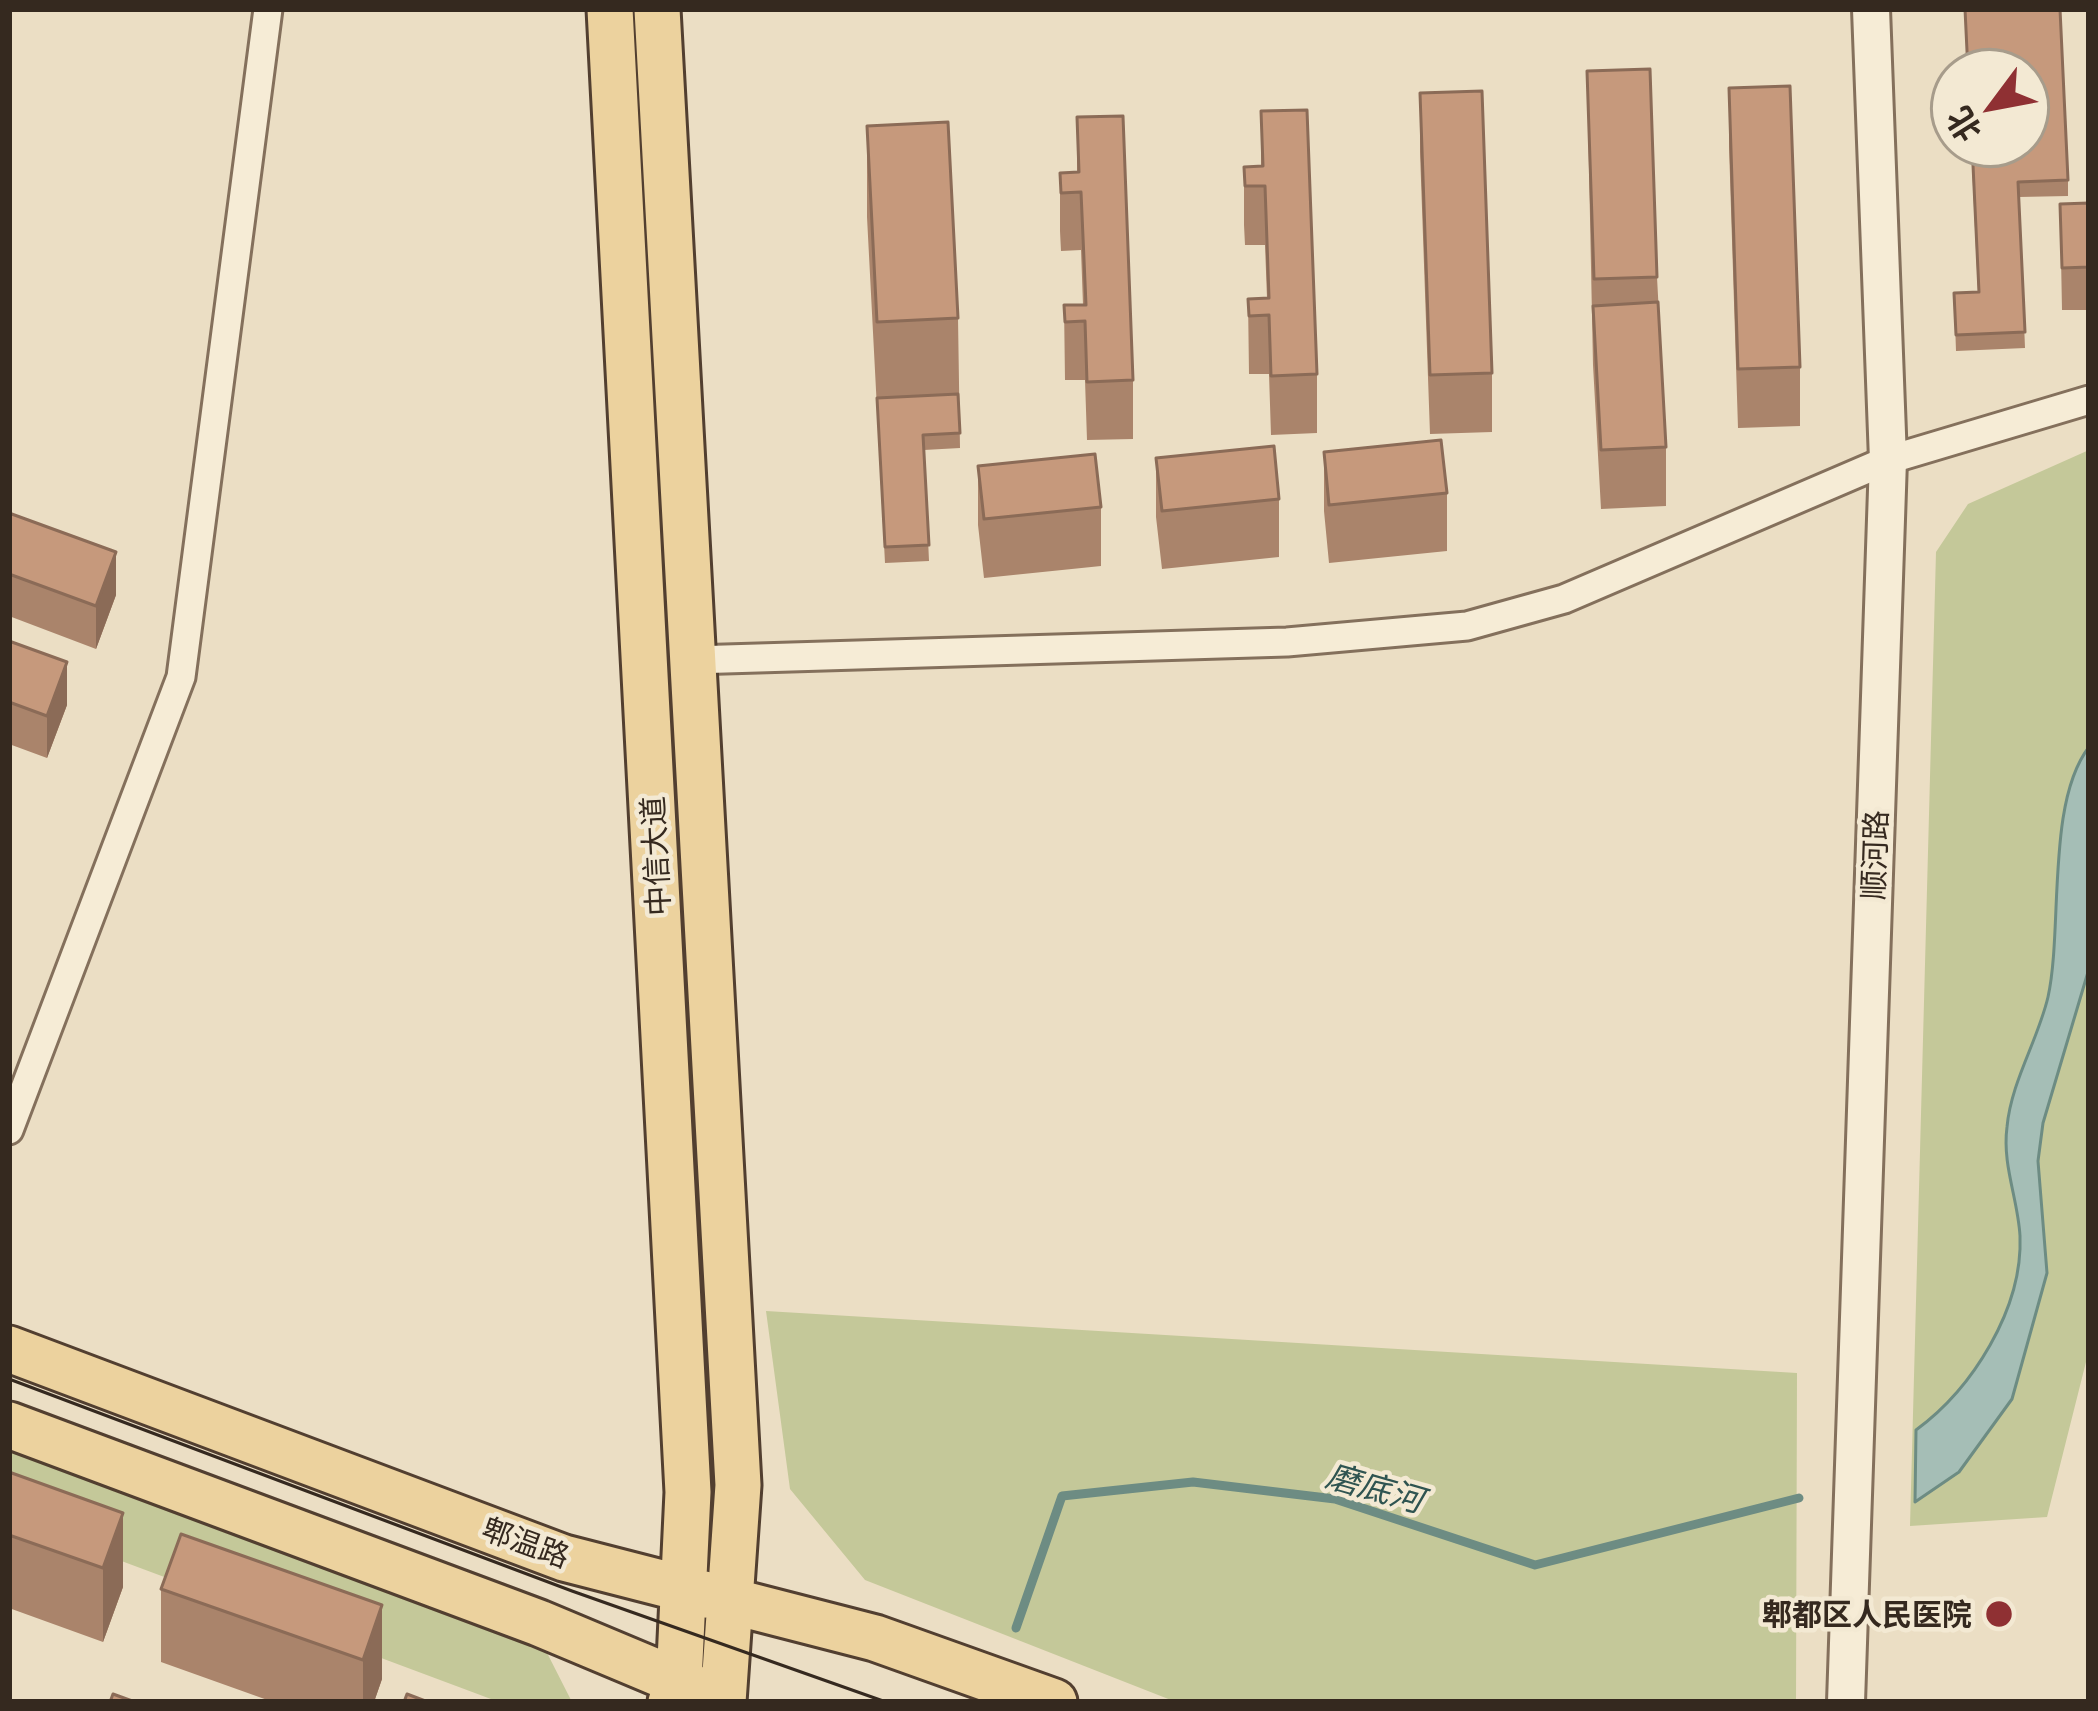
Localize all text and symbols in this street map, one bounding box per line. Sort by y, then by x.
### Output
north arrow [1930,48,2050,168]
text: 北 [1933,99,1991,152]
street label: 中信大道 [634,795,676,917]
street label: 顺河路 [1854,809,1894,901]
water label: 磨底河 [1322,1454,1428,1520]
street label: 郫温路 [478,1510,574,1574]
place label: 郫都区人民医院 [1762,1596,1972,1632]
marker: 郫都区人民医院 [1983,1598,2015,1630]

